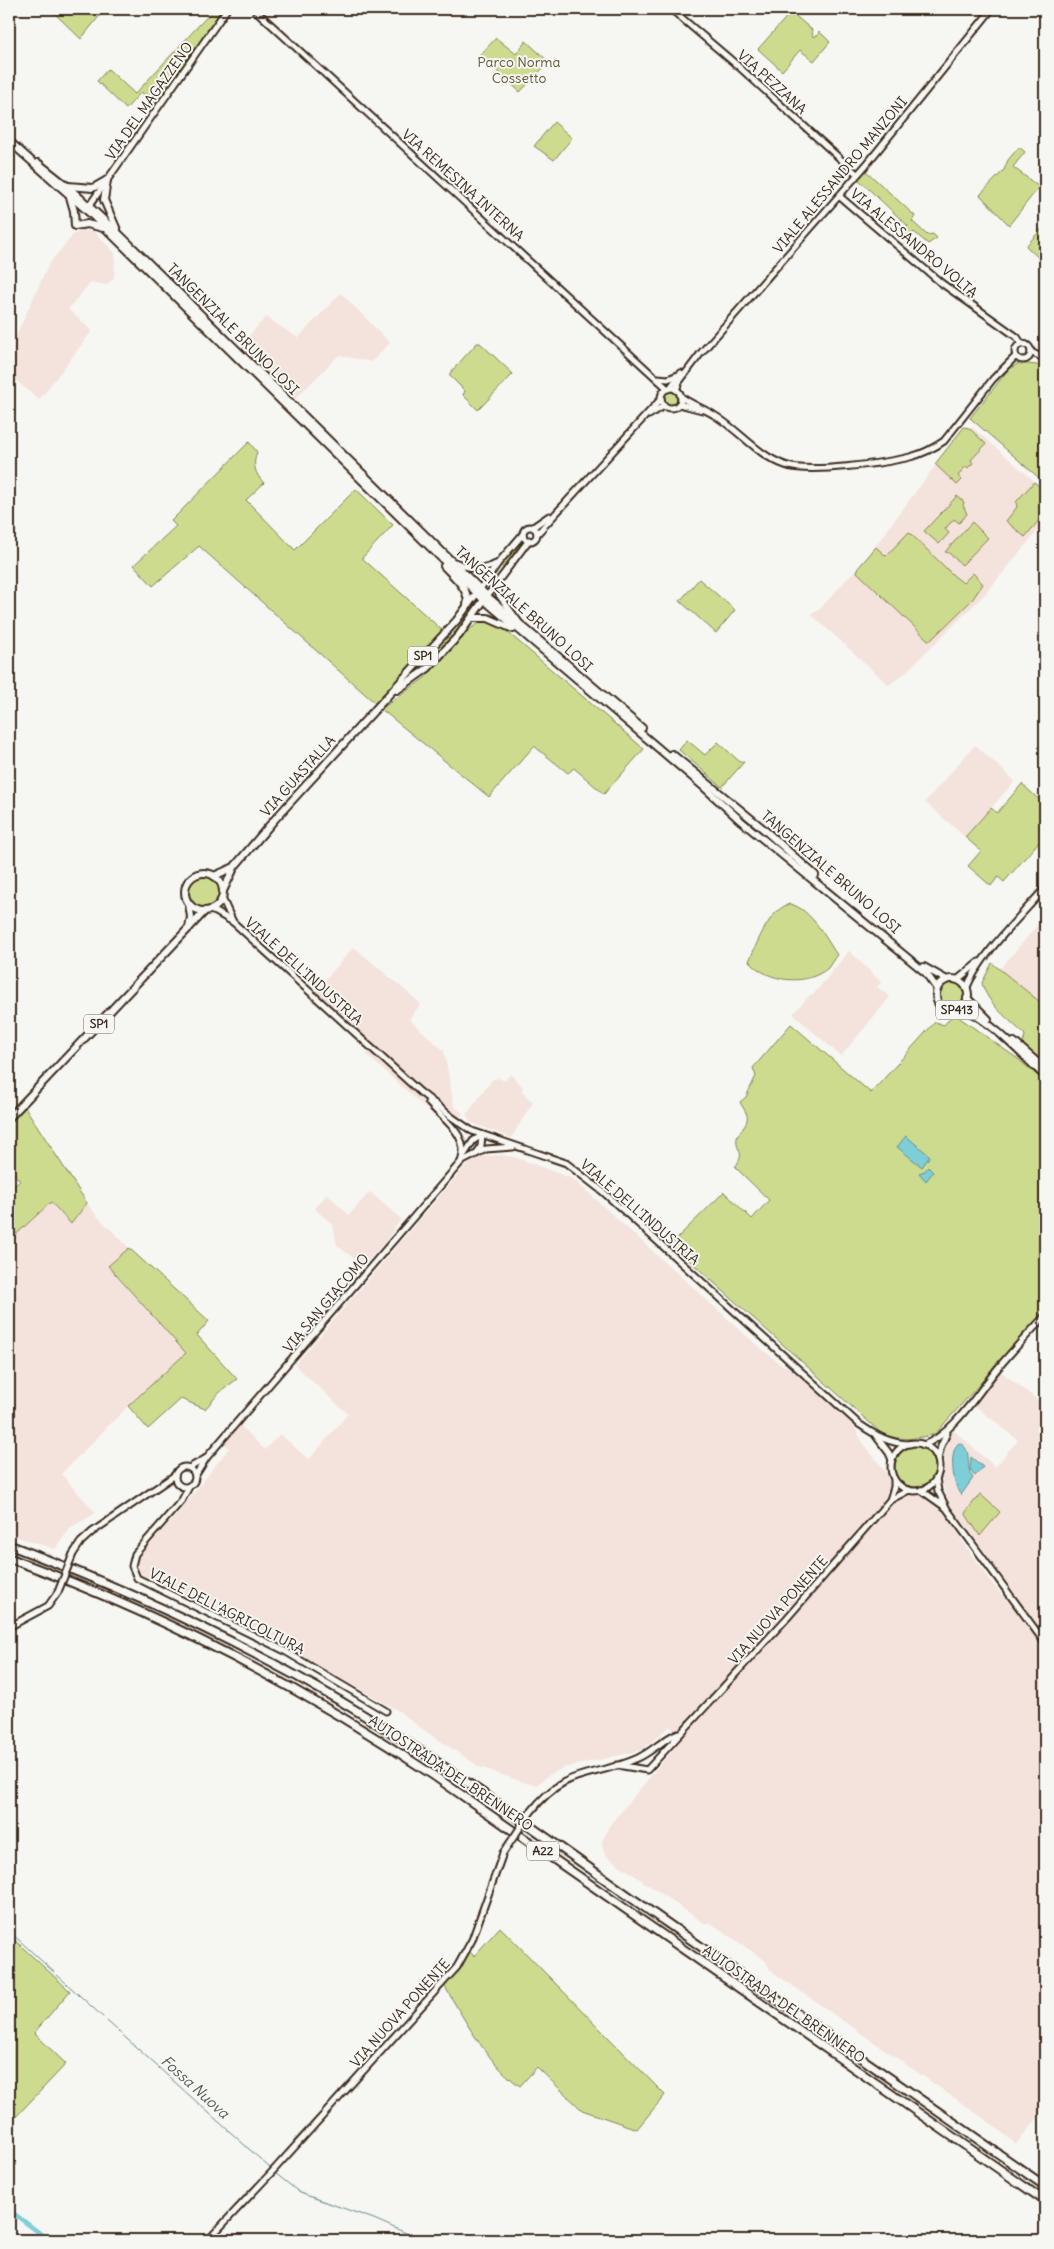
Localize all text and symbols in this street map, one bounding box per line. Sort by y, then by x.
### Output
street label: VIA DEL MAGAZZENO [101,38,197,164]
street label: VIA PEZZANA [734,46,810,118]
park label: Parco Norma Cossetto [477,53,561,87]
street label: VIALE ALESSANDRO MANZONI [769,93,911,257]
street label: VIA REMESINA INTERNA [398,125,528,245]
street label: VIA ALESSANDRO VOLTA [847,184,981,302]
street label: TANGENZIALE BRUNO LOSI [163,259,303,399]
street label: TANGENZIALE BRUNO LOSI [452,542,596,676]
road number: SP1 [408,646,438,666]
street label: VIA GUASTALLA [257,731,339,821]
street label: TANGENZIALE BRUNO LOSI [758,807,904,937]
street label: VIALE DELL'INDUSTRIA [241,913,367,1029]
road number: SP413 [936,1000,978,1020]
road number: SP1 [84,1014,114,1034]
street label: VIALE DELL'INDUSTRIA [577,1155,703,1269]
street label: VIA SAN GIACOMO [279,1250,373,1356]
street label: VIA NUOVA PONENTE [724,1552,832,1668]
street label: VIALE DELL'AGRICOLTURA [146,1564,308,1658]
street label: AUTOSTRADA DEL BRENNERO [365,1711,537,1835]
road number: A22 [527,1842,559,1860]
street label: AUTOSTRADA DEL BRENNERO [699,1941,869,2067]
street label: VIA NUOVA PONENTE [346,1955,454,2071]
water label: Fossa Nuova [157,2051,234,2123]

